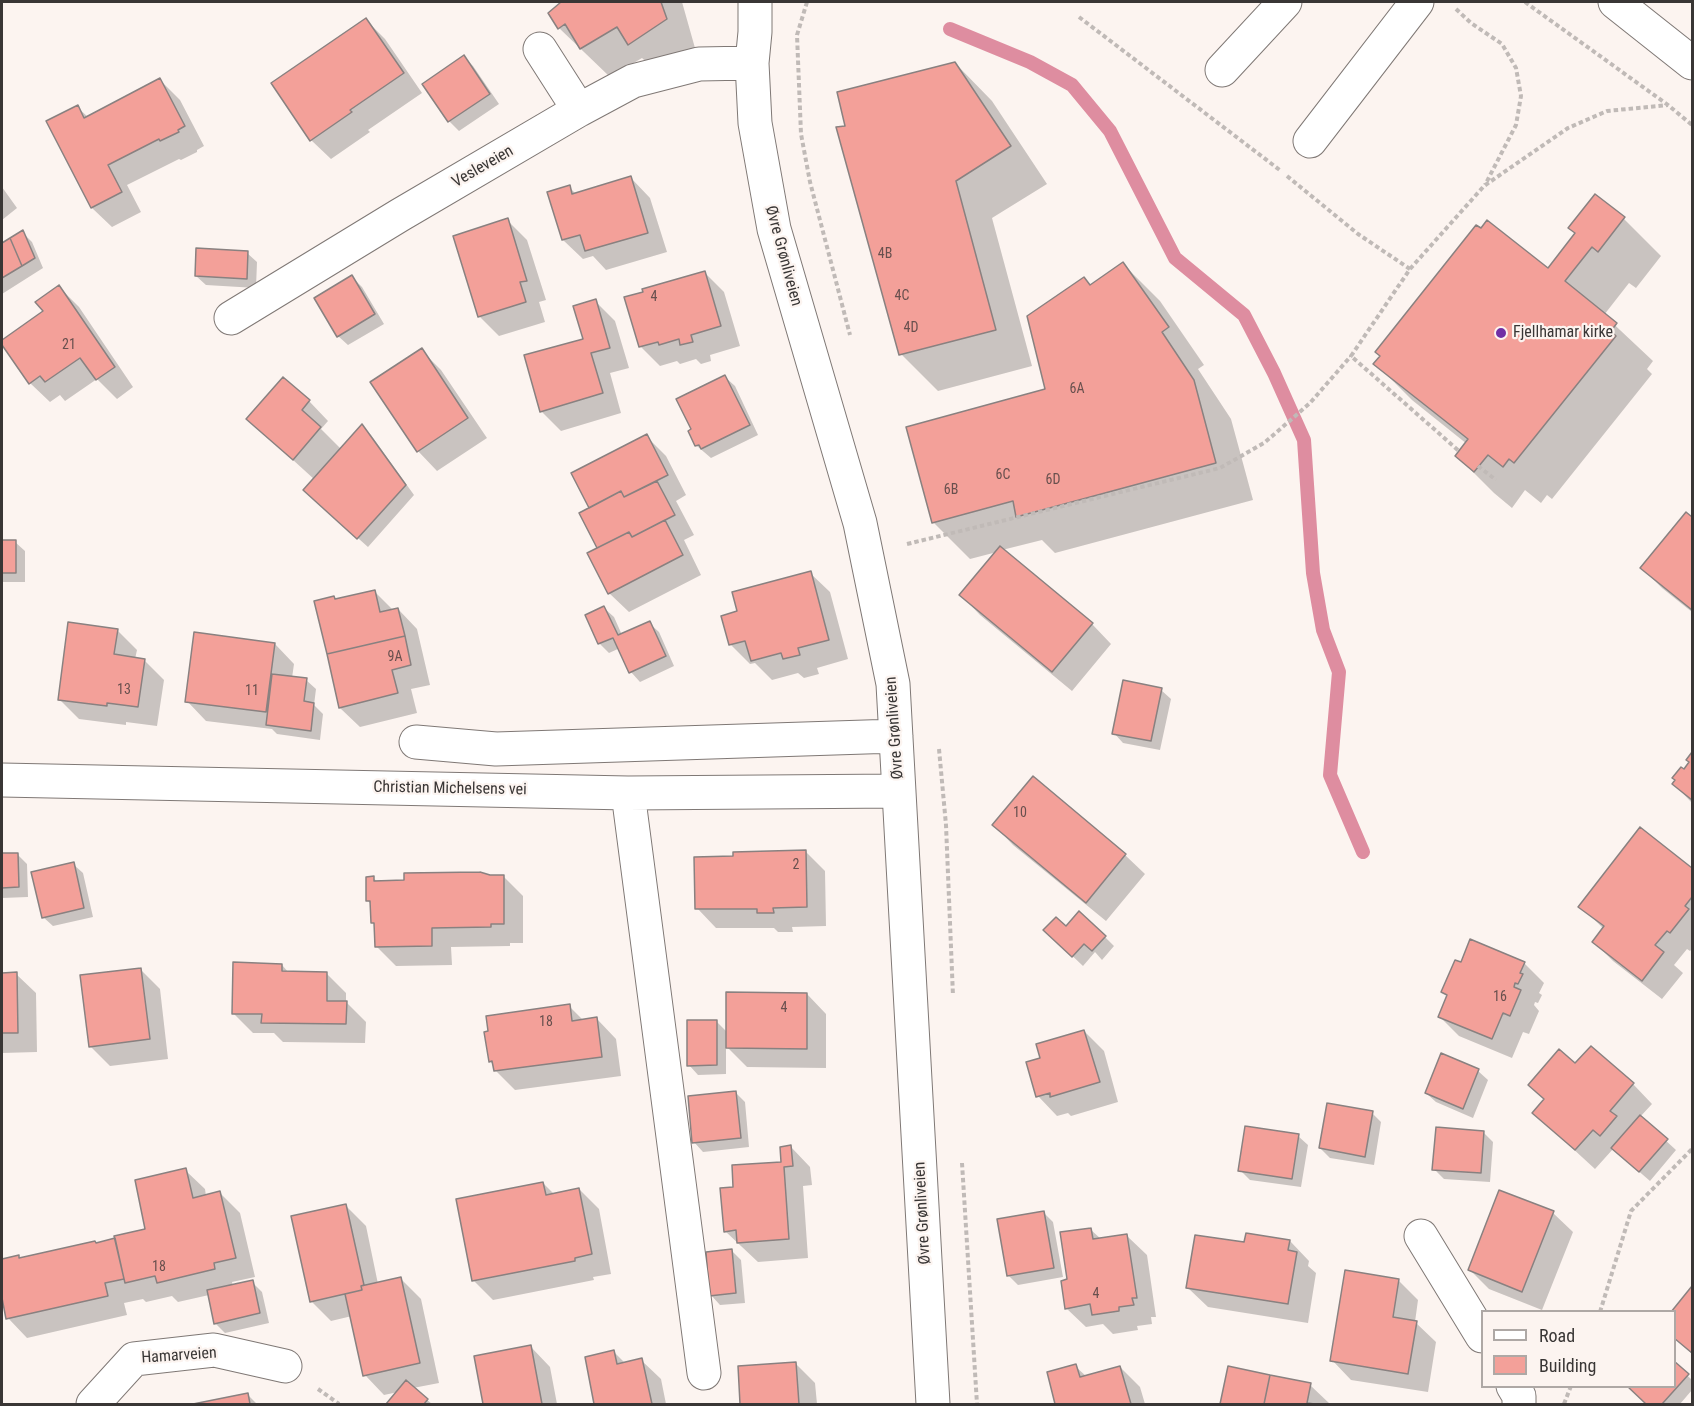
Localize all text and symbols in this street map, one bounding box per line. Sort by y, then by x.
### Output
street label: Vesleveien [449,142,517,192]
street label: Øvre Grønliveien [760,204,806,308]
house number: 4B [878,246,892,262]
house number: 4C [895,288,909,304]
house number: 4 [651,289,657,305]
house number: 4D [904,320,918,336]
place label: Fjellhamar kirke [1513,323,1613,343]
marker: Fjellhamar kirke [1494,326,1508,340]
house number: 21 [62,337,76,353]
house number: 6A [1070,381,1084,397]
house number: 6C [996,467,1010,483]
house number: 6D [1046,472,1060,488]
house number: 6B [944,482,958,498]
house number: 9A [388,649,402,665]
street label: Øvre Grønliveien [882,676,908,780]
house number: 13 [117,682,131,698]
house number: 11 [245,683,259,699]
street label: Christian Michelsens vei [373,778,527,800]
house number: 10 [1013,805,1027,821]
house number: 2 [793,857,799,873]
house number: 16 [1493,989,1507,1005]
house number: 4 [781,1000,787,1016]
house number: 18 [539,1014,553,1030]
street label: Øvre Grønliveien [911,1161,935,1265]
house number: 18 [152,1259,166,1275]
house number: 4 [1093,1286,1099,1302]
legend [1481,1310,1676,1388]
text: Road [1539,1325,1575,1346]
street label: Hamarveien [141,1344,217,1368]
text: Building [1539,1355,1596,1376]

